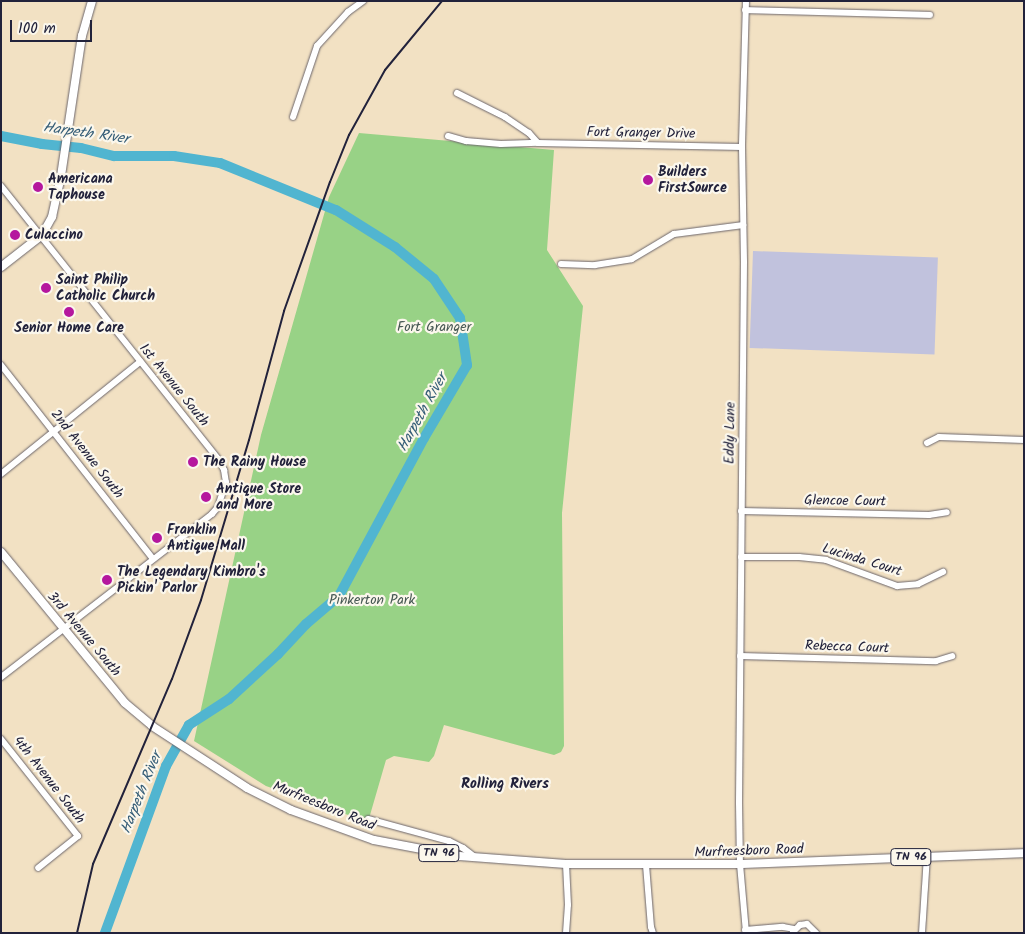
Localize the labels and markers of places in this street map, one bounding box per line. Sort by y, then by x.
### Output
place label: Builders FirstSource [658,164,727,196]
place label: Americana Taphouse [48,171,113,203]
marker: Builders FirstSource [642,174,654,186]
marker: Americana Taphouse [32,181,44,193]
place label: Culaccino [25,227,83,243]
marker: Culaccino [9,229,21,241]
place label: Saint Philip Catholic Church [56,272,155,304]
marker: Saint Philip Catholic Church [40,282,52,294]
marker: Senior Home Care [63,306,75,318]
place label: Senior Home Care [14,320,124,336]
place label: The Rainy House [203,454,306,470]
marker: The Rainy House [187,456,199,468]
place label: Antique Store and More [216,481,301,514]
marker: Antique Store and More [200,491,212,503]
place label: Franklin Antique Mall [167,522,245,554]
marker: Franklin Antique Mall [151,532,163,544]
place label: The Legendary Kimbro's Pickin' Parlor [117,564,265,596]
marker: The Legendary Kimbro's Pickin' Parlor [101,574,113,586]

